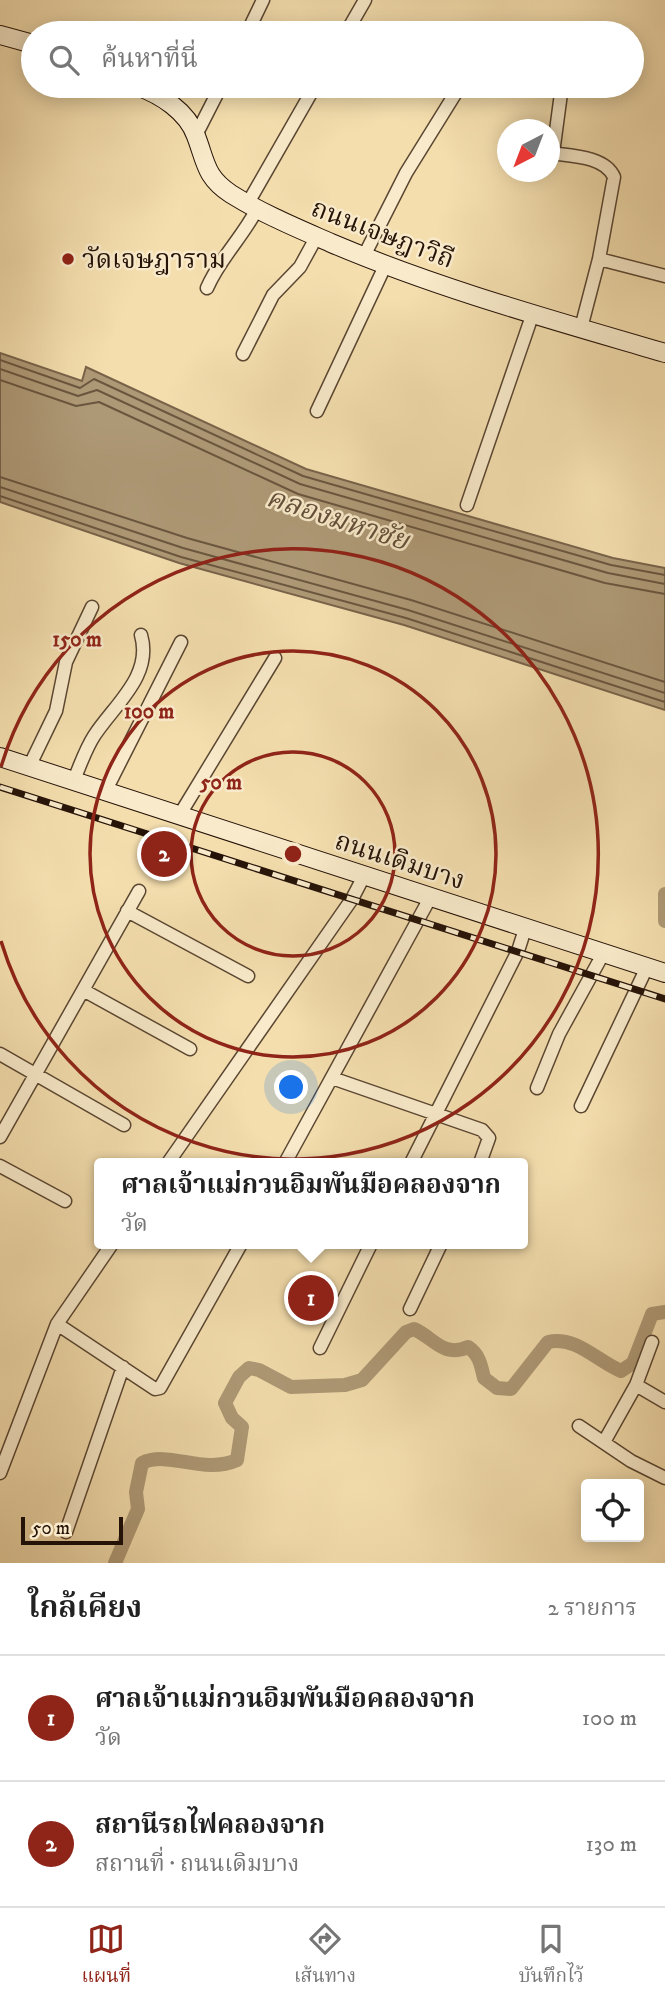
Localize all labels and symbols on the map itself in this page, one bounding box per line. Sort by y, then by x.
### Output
north arrow [497,119,560,182]
street label: ถนนเจษฎาวิถี [306,192,459,277]
place label: วัดเจษฎาราม [82,244,226,277]
marker: วัดเจษฎาราม [60,251,76,267]
water label: คลองมหาชัย [262,480,415,560]
text: 150 m [52,627,102,653]
text: 100 m [124,699,174,725]
text: 50 m [199,770,242,796]
street label: ถนนเดิมบาง [330,825,469,898]
pin: 2 [141,828,187,880]
centre of rings [281,842,305,866]
your location [274,1070,308,1104]
pin: 1 [288,1272,334,1324]
scale bar [21,1514,122,1546]

